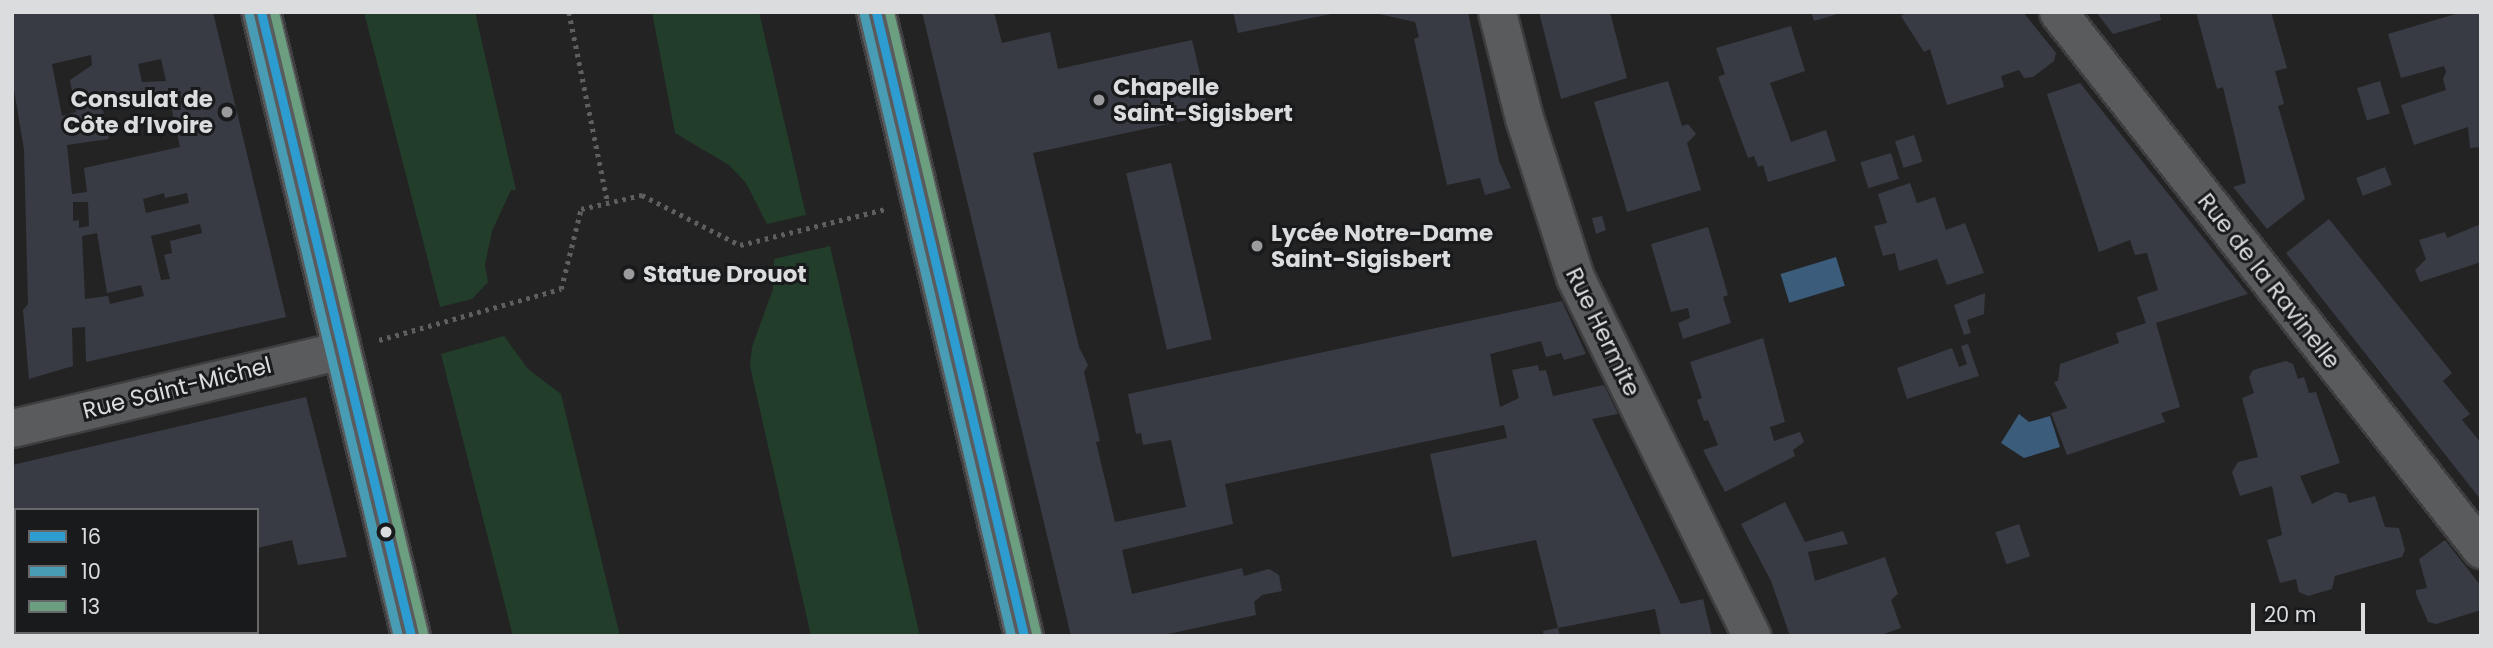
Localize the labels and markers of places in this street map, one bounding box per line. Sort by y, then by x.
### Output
place label: Chapelle Saint-Sigisbert [1113,73,1293,127]
place label: Consulat de Côte d’Ivoire [63,85,213,139]
marker: Chapelle Saint-Sigisbert [1091,92,1107,108]
marker: Consulat de Côte d’Ivoire [219,104,235,120]
place label: Lycée Notre-Dame Saint-Sigisbert [1271,219,1493,273]
marker: Lycée Notre-Dame Saint-Sigisbert [1249,238,1265,254]
place label: Statue Drouot [643,260,807,288]
marker: Statue Drouot [621,266,637,282]
unlabelled marker [379,525,393,539]

